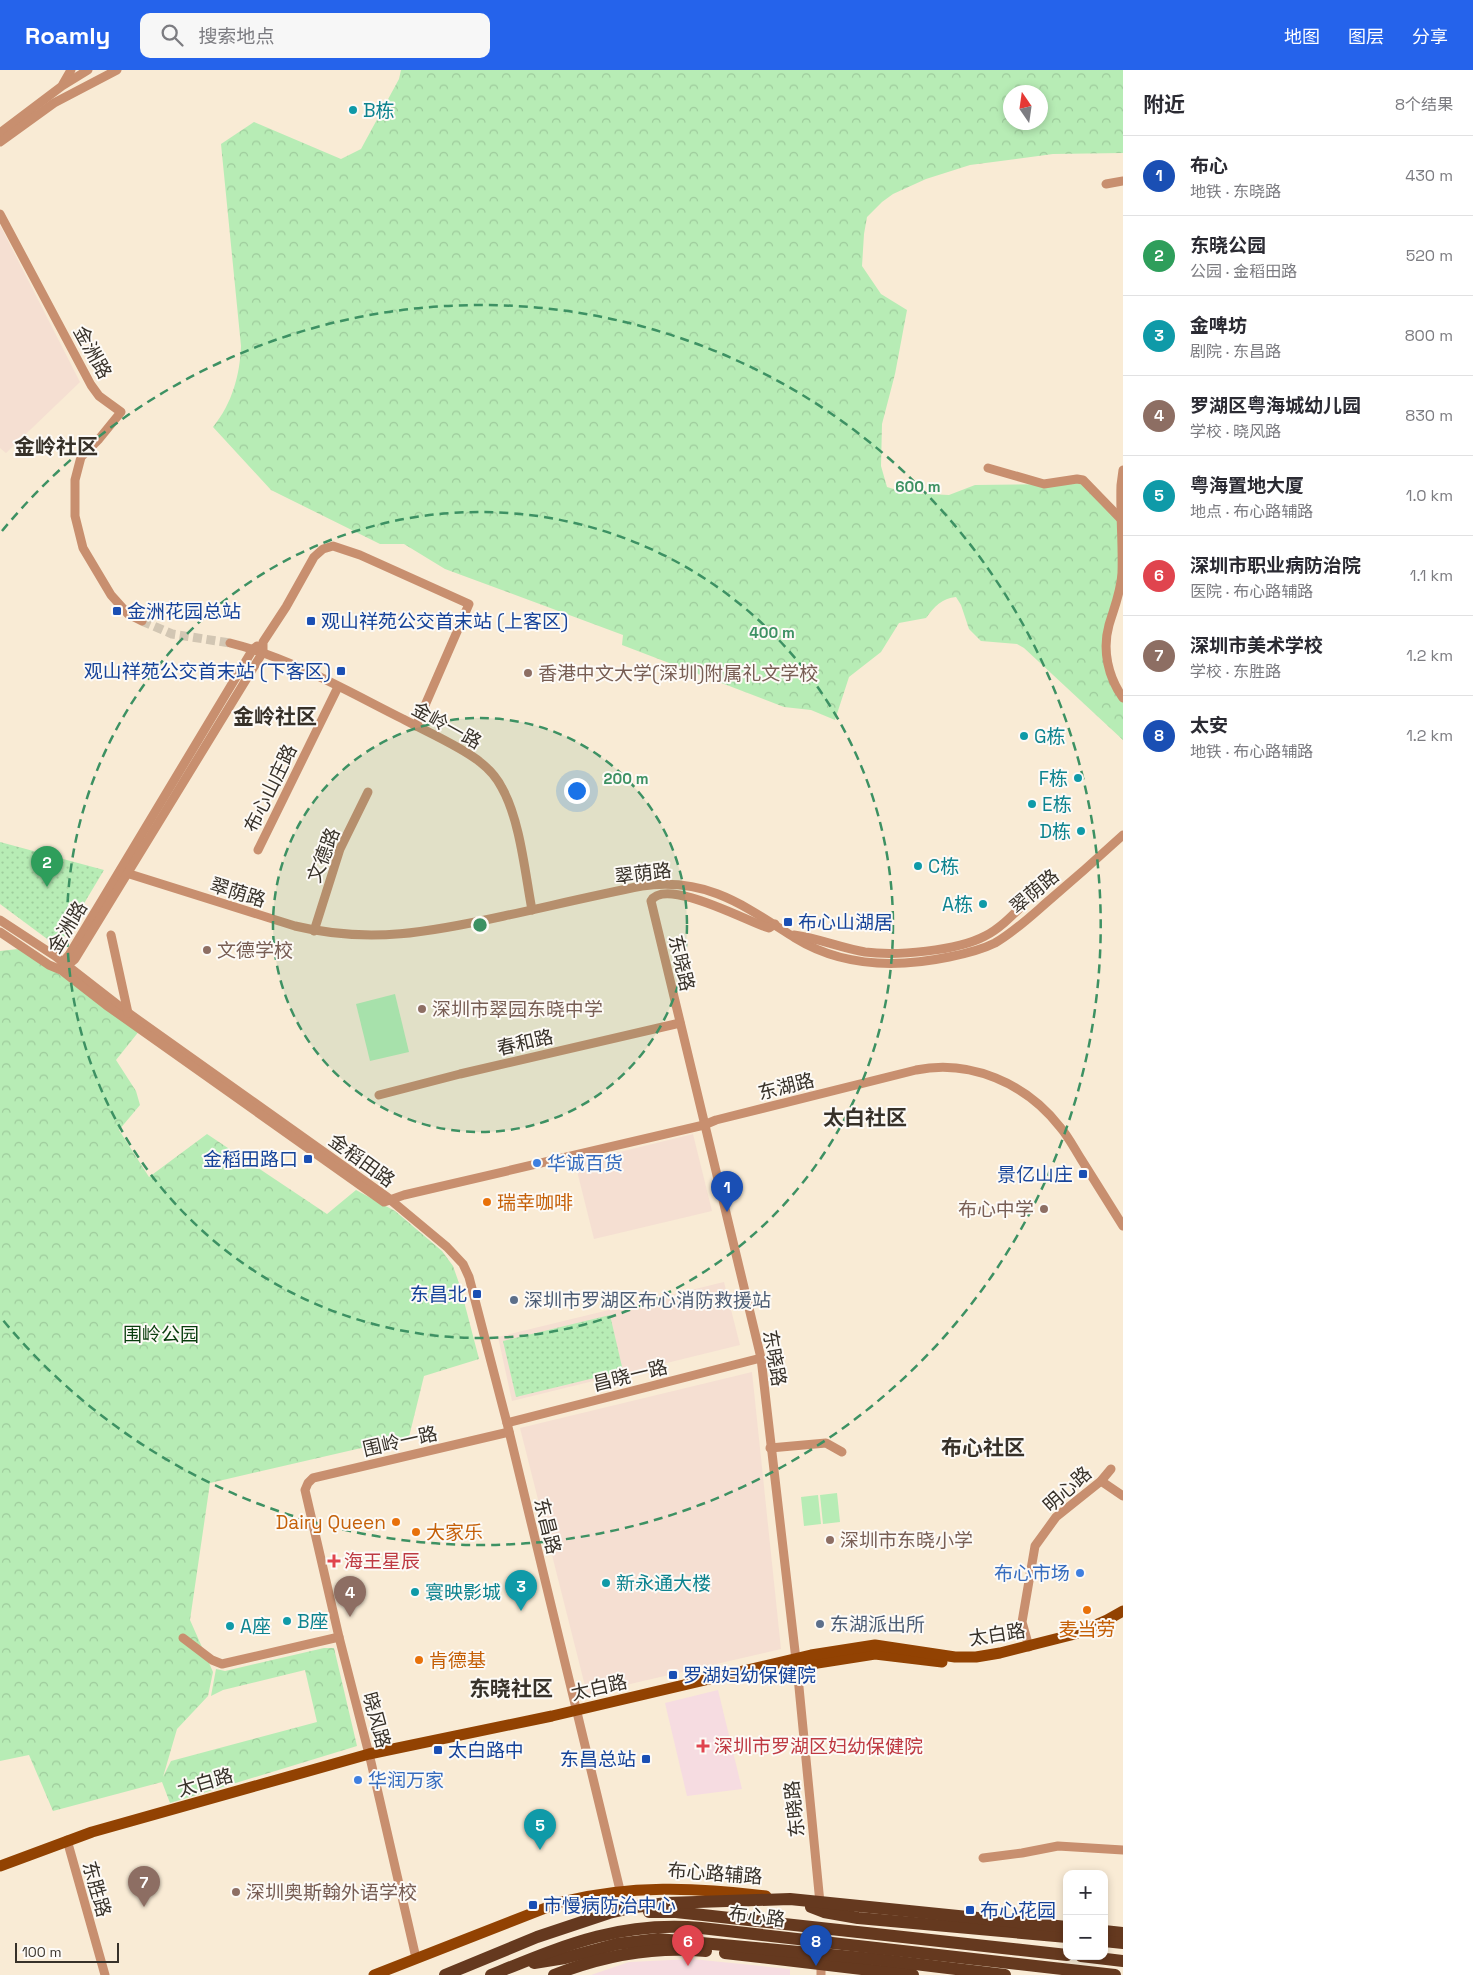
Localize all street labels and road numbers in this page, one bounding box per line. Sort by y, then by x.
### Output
street label: 金洲路 [68,321,117,383]
street label: 金岭一路 [407,696,486,755]
street label: 布心山庄路 [238,740,303,836]
street label: 文德路 [302,824,345,886]
street label: 翠荫路 [613,858,673,889]
street label: 翠荫路 [1004,863,1064,919]
street label: 翠荫路 [207,872,269,913]
street label: 金洲路 [42,896,93,958]
street label: 东晓路 [663,933,700,994]
street label: 春和路 [495,1024,556,1061]
street label: 东湖路 [755,1067,817,1106]
street label: 金稻田路 [324,1128,400,1193]
street label: 东晓路 [757,1328,792,1388]
street label: 昌晓一路 [590,1354,670,1397]
street label: 围岭一路 [360,1421,440,1462]
street label: 明心路 [1038,1461,1097,1518]
street label: 东昌路 [528,1495,567,1557]
street label: 太白路 [967,1618,1027,1651]
street label: 太白路 [569,1669,630,1706]
street label: 晓风路 [357,1689,396,1751]
street label: 太白路 [174,1763,236,1802]
street label: 东晓路 [779,1779,810,1839]
street label: 东胜路 [77,1858,116,1920]
street label: 布心路辅路 [667,1858,763,1889]
street label: 布心路 [727,1901,787,1932]

